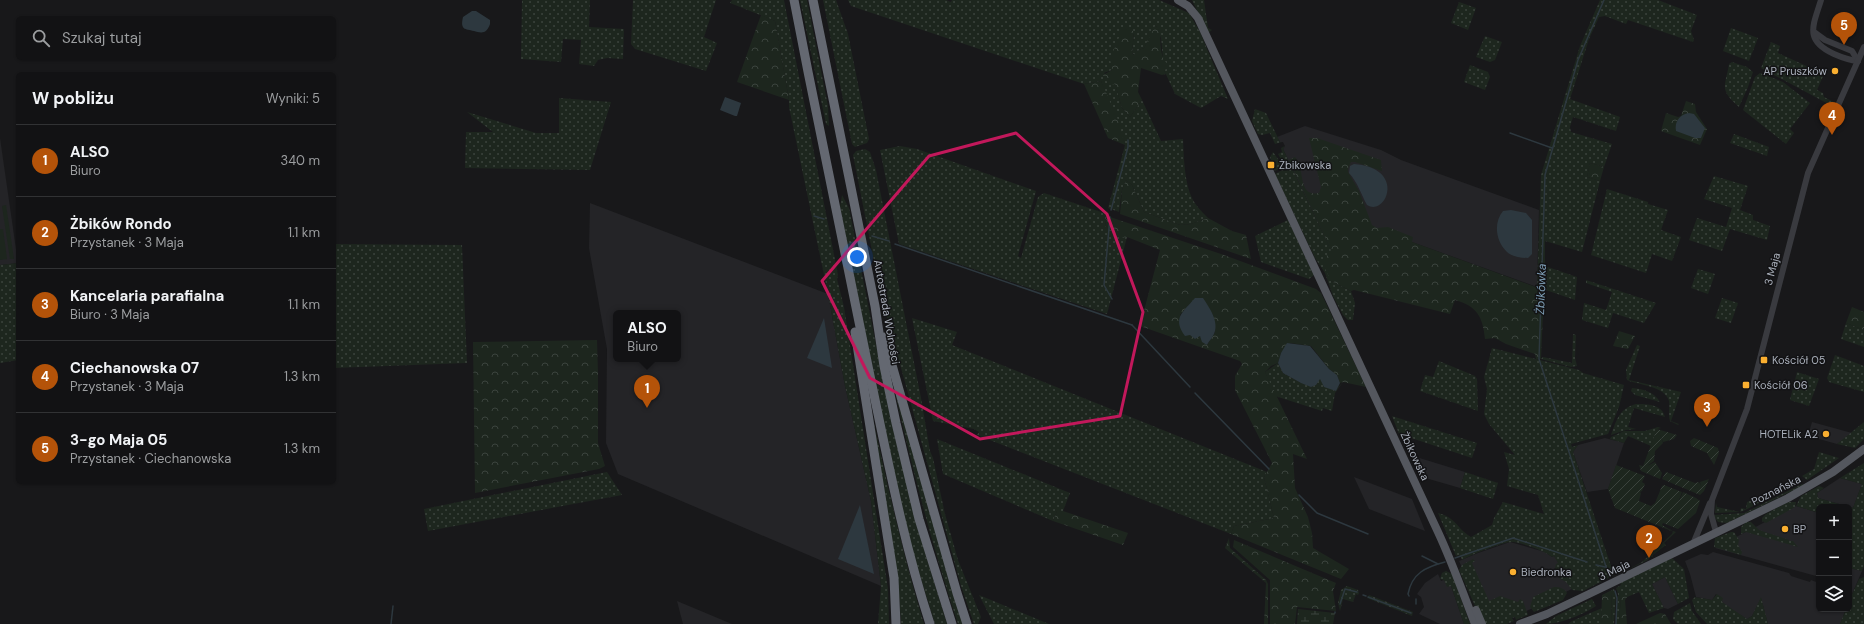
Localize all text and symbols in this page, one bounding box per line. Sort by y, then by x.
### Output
pin: 5 [1831,12,1857,45]
search box [16,16,336,60]
icon: search [30,27,52,49]
text: Szukaj tutaj [62,28,142,48]
place label: AP Pruszków [1763,64,1828,78]
marker: AP Pruszków [1830,66,1840,76]
text: W pobliżu [32,87,114,109]
text: Wyniki: 5 [266,90,320,107]
pin: 4 [1819,102,1845,135]
text: ALSO [70,142,109,162]
text: 1 [43,152,47,169]
text: 340 m [280,152,320,169]
place label: Żbikowska [1279,158,1331,172]
marker: Żbikowska [1266,160,1276,170]
text: Biuro [70,162,101,179]
text: Żbików Rondo [70,214,172,234]
text: 2 [41,224,49,241]
text: 1.1 km [288,224,320,241]
text: Przystanek · 3 Maja [70,234,184,251]
your location [847,247,867,267]
street label: 3 Maja [1761,251,1783,287]
street label: Autostrada Wolności [871,259,903,365]
water label: Żbikówka [1532,263,1550,315]
text: Kancelaria parafialna [70,286,224,306]
text: 3 [41,296,49,313]
text: 1.1 km [288,296,320,313]
text: Biuro · 3 Maja [70,306,150,323]
popup [613,310,681,362]
text: ALSO [627,318,667,338]
text: Biuro [627,338,658,355]
place label: Kościół 05 [1772,353,1826,367]
marker: Kościół 05 [1759,355,1769,365]
text: Ciechanowska 07 [70,358,199,378]
text: 4 [41,368,49,385]
text: 1.3 km [284,368,320,385]
pin: 1 [634,375,660,408]
text: Przystanek · 3 Maja [70,378,184,395]
place label: Kościół 06 [1754,378,1808,392]
marker: Kościół 06 [1741,380,1751,390]
pin: 3 [1694,394,1720,427]
place label: HOTELik A2 [1759,427,1818,441]
street label: Żbikowska [1398,429,1432,483]
marker: HOTELik A2 [1821,429,1831,439]
text: 3-go Maja 05 [70,430,167,450]
text: 5 [41,440,49,457]
text: 1.3 km [284,440,320,457]
text: Przystanek · Ciechanowska [70,450,231,467]
street label: Poznańska [1749,472,1803,508]
map controls [1816,504,1852,612]
button: + [1816,504,1852,540]
place label: BP [1793,522,1806,536]
marker: BP [1780,524,1790,534]
pin: 2 [1636,525,1662,558]
button: − [1816,540,1852,576]
street label: 3 Maja [1596,556,1632,584]
place label: Biedronka [1521,565,1572,579]
marker: Biedronka [1508,567,1518,577]
button: layers [1816,576,1852,612]

